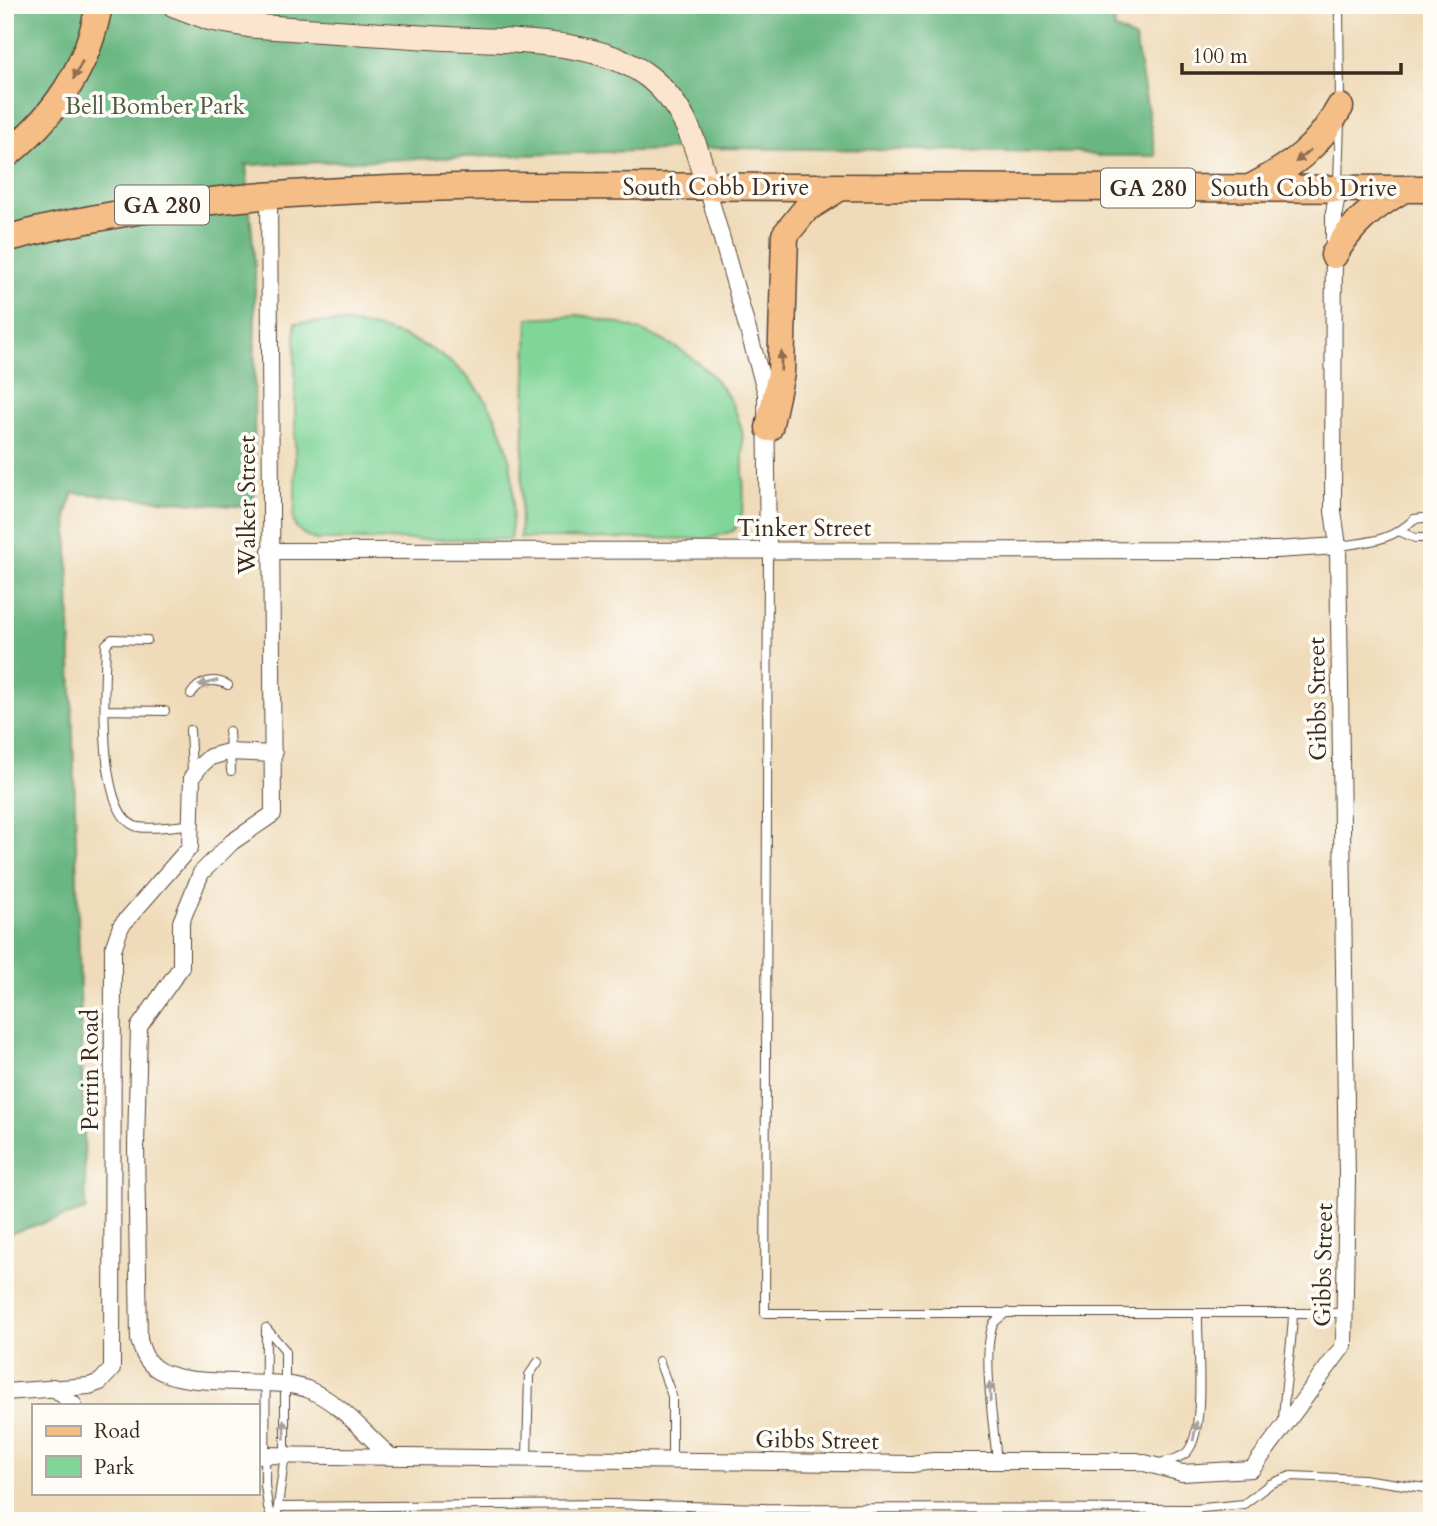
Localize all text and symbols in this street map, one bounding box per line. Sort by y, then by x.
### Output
scale bar [1182,32,1400,76]
text: 100 m [1192,42,1248,71]
one-way arrow [73,60,84,80]
park label: Bell Bomber Park [65,90,245,123]
one-way arrow [1294,148,1311,163]
road number: GA 280 [1101,168,1195,208]
street label: South Cobb Drive [623,171,809,204]
street label: South Cobb Drive [1211,172,1397,205]
road number: GA 280 [115,186,209,224]
one-way arrow [775,350,787,372]
street label: Walker Street [231,435,264,576]
street label: Tinker Street [737,512,872,545]
street label: Gibbs Street [1300,636,1335,761]
one-way arrow [197,678,219,689]
street label: Perrin Road [74,1009,107,1131]
street label: Gibbs Street [1306,1202,1341,1327]
one-way arrow [985,1381,996,1403]
legend [32,1404,259,1494]
text: Road [94,1417,140,1446]
one-way arrow [278,1418,290,1440]
one-way arrow [1189,1419,1200,1441]
street label: Gibbs Street [755,1423,880,1458]
text: Park [94,1453,135,1482]

